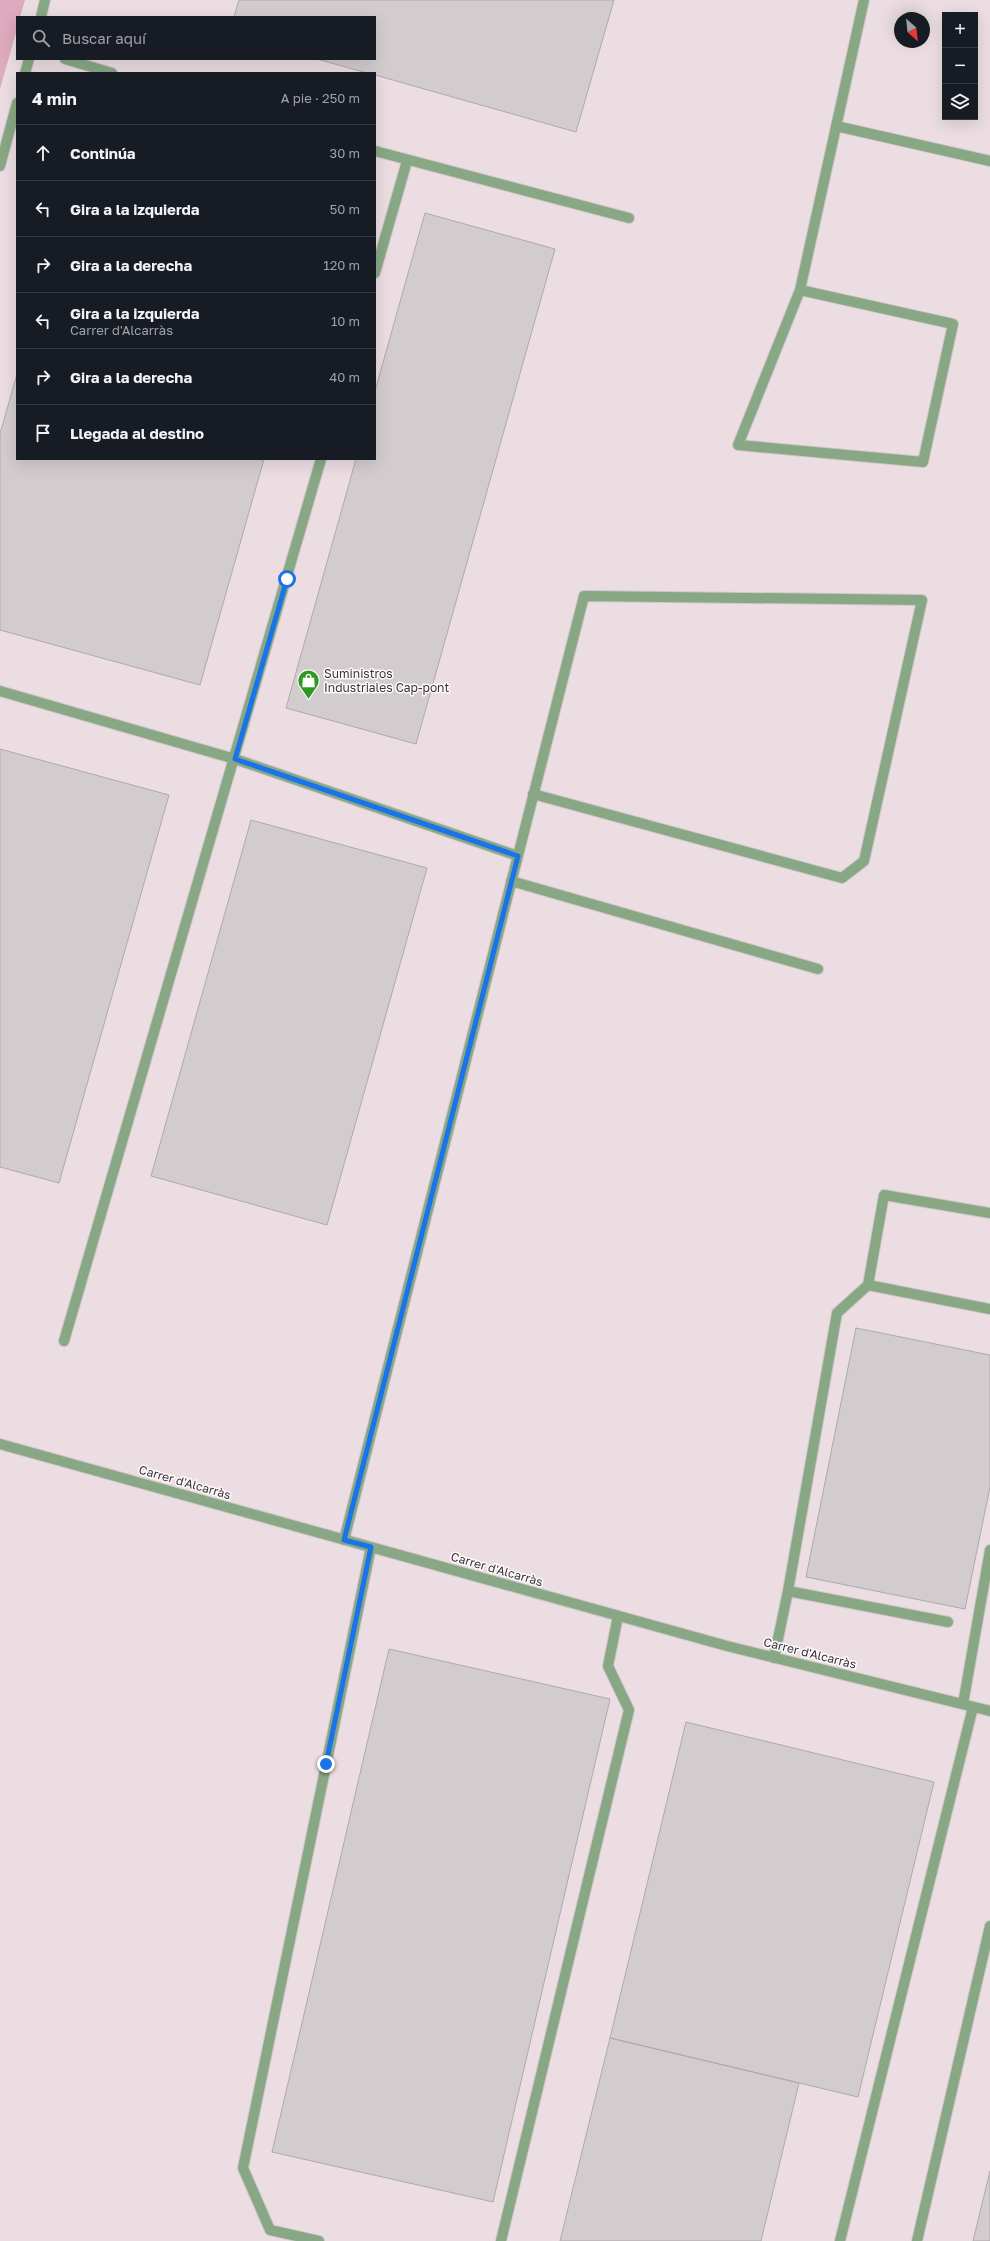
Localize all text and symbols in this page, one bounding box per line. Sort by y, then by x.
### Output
north arrow [894,12,930,48]
map controls [942,12,978,120]
button: + [942,12,978,48]
search box [16,16,376,60]
icon: search [30,27,52,49]
text: Buscar aquí [62,29,146,47]
button: − [942,48,978,84]
button: layers [942,84,978,120]
text: 4 min [32,88,77,109]
text: A pie · 250 m [281,90,360,106]
icon: ahead [32,142,54,164]
text: Continúa [70,144,136,162]
text: 30 m [330,145,360,161]
icon: left [32,198,54,220]
text: Gira a la izquierda [70,200,200,218]
text: 50 m [330,201,360,217]
icon: right [32,254,54,276]
text: Gira a la derecha [70,256,192,274]
text: 120 m [323,257,360,273]
text: Gira a la izquierda [70,304,200,322]
icon: left [32,310,54,332]
text: 10 m [331,313,360,329]
text: Carrer d'Alcarràs [70,322,173,338]
icon: right [32,366,54,388]
text: Gira a la derecha [70,368,192,386]
text: 40 m [329,369,360,385]
icon: arrive [32,422,54,444]
text: Llegada al destino [70,424,204,442]
route start [278,570,296,588]
place label: Suministros Industriales Cap-pont [324,666,449,695]
shop icon: Suministros Industriales Cap-pont [295,667,321,700]
street label: Carrer d'Alcarràs [137,1462,233,1502]
street label: Carrer d'Alcarràs [449,1549,545,1589]
street label: Carrer d'Alcarràs [762,1634,858,1672]
route end [317,1755,335,1773]

